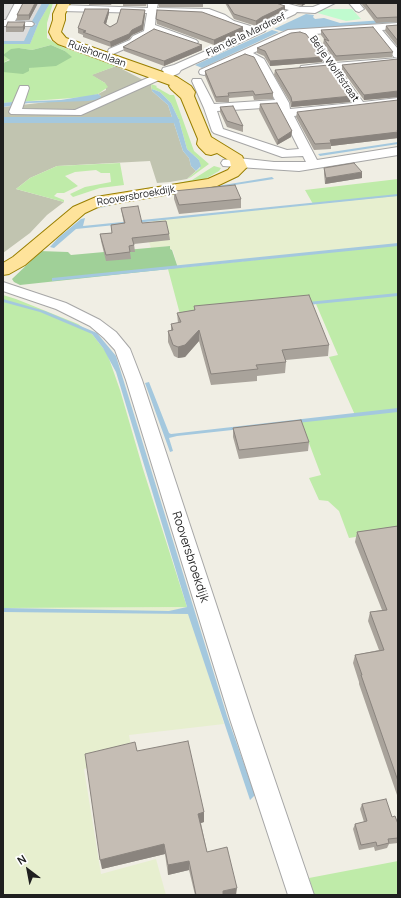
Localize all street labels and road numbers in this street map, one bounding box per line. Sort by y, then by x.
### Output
street label: Fien de la Mardreef [204,11,288,59]
street label: Betje Wolffstraat [307,34,361,104]
street label: Ruishornlaan [66,38,128,70]
street label: Rooversbroekdijk [96,183,176,209]
street label: Rooversbroekdijk [168,510,212,604]

